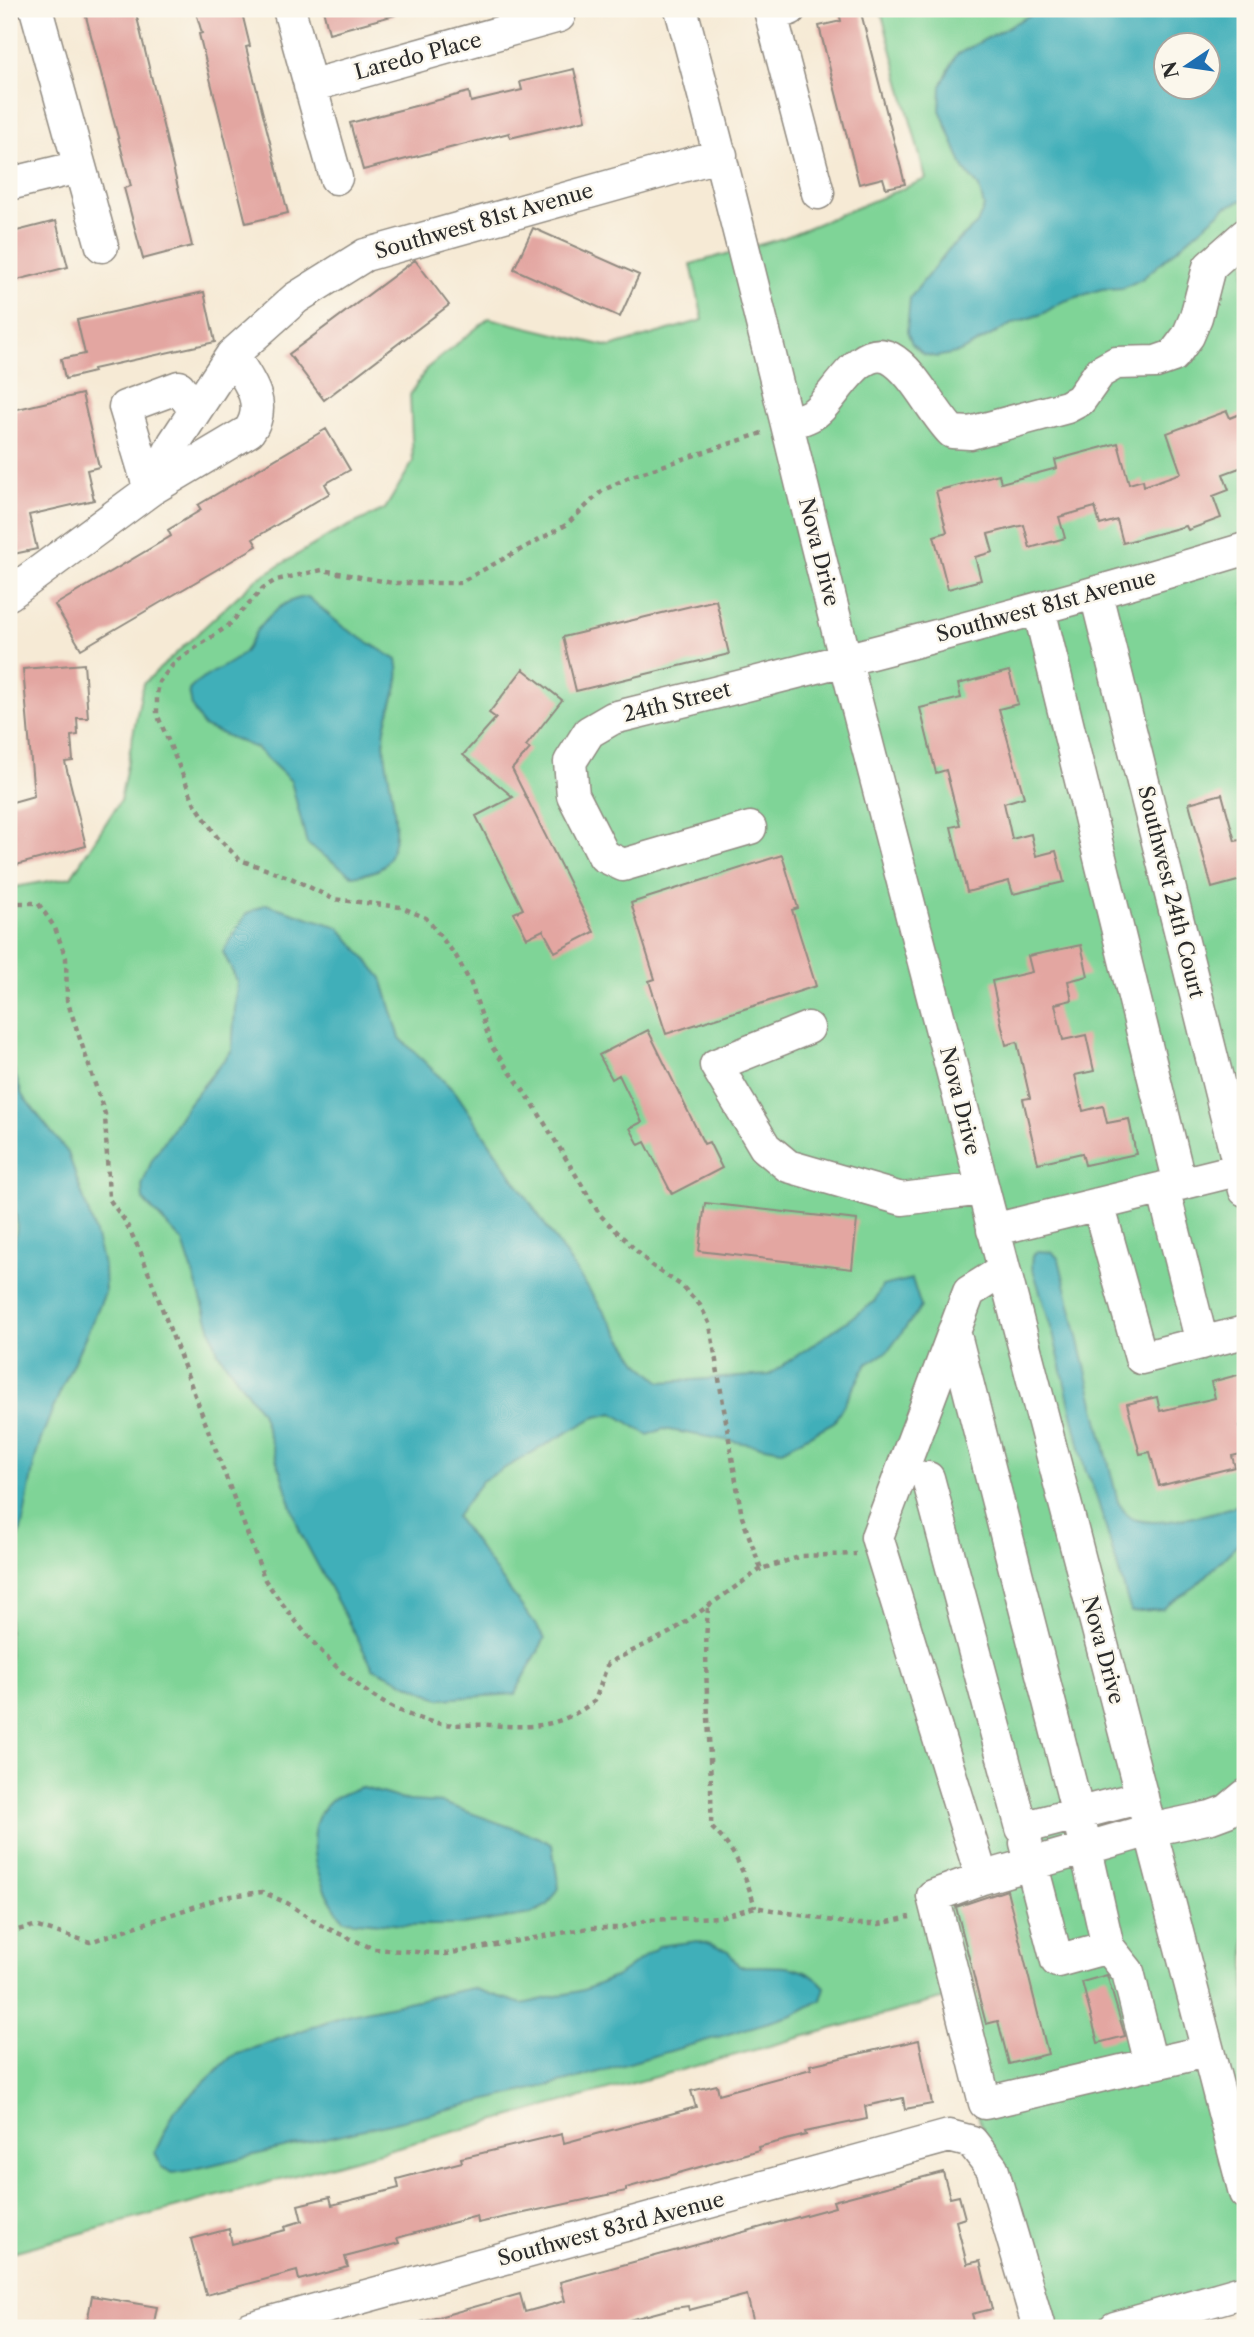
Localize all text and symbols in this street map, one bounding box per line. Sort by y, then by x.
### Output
street label: Laredo Place [352,27,484,84]
north arrow [1152,32,1222,102]
text: N [1158,59,1184,80]
street label: Southwest 81st Avenue [372,177,596,264]
street label: Nova Drive [794,495,845,609]
street label: Southwest 81st Avenue [933,564,1158,647]
street label: 24th Street [621,676,734,727]
street label: Southwest 24th Court [1133,783,1210,1001]
street label: Nova Drive [935,1044,986,1158]
street label: Nova Drive [1077,1593,1130,1707]
street label: Southwest 83rd Avenue [495,2186,727,2271]

